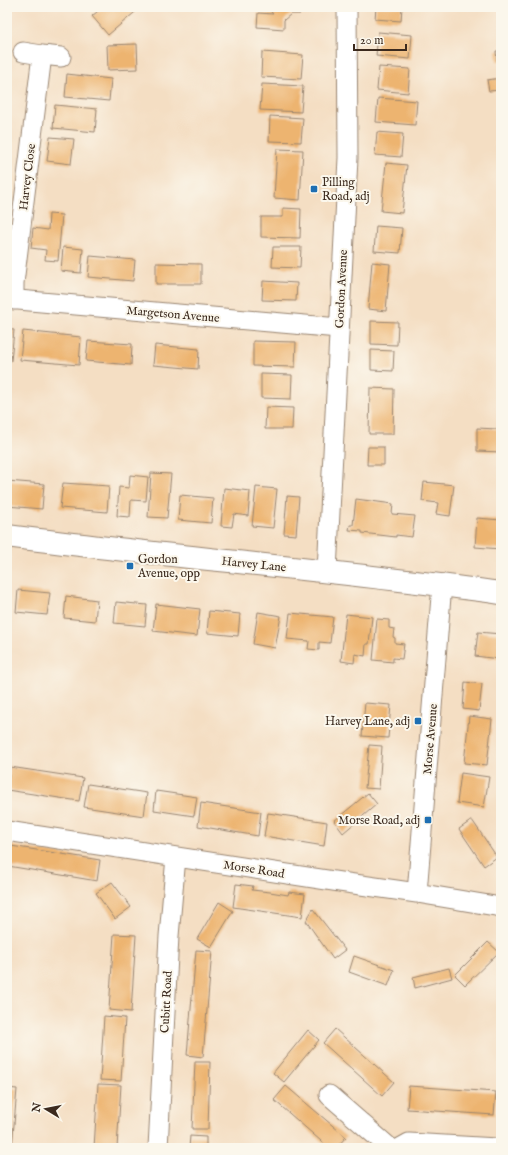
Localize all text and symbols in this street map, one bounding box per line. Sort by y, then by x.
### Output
scale bar [354,26,406,52]
text: 20 m [360,33,383,48]
street label: Harvey Close [16,142,39,211]
place label: Pilling Road, adj [322,175,370,204]
marker: Pilling Road, adj [309,184,319,194]
street label: Gordon Avenue [332,249,351,329]
street label: Margetson Avenue [126,303,221,326]
place label: Gordon Avenue, opp [137,552,200,582]
street label: Harvey Lane [221,554,287,575]
marker: Gordon Avenue, opp [125,561,135,571]
street label: Morse Avenue [420,703,441,775]
place label: Harvey Lane, adj [325,714,410,729]
marker: Harvey Lane, adj [413,716,423,726]
place label: Morse Road, adj [338,813,420,828]
marker: Morse Road, adj [423,815,433,825]
street label: Morse Road [222,857,286,882]
street label: Cubitt Road [157,970,176,1034]
north arrow [26,1089,66,1129]
text: N [29,1101,45,1114]

